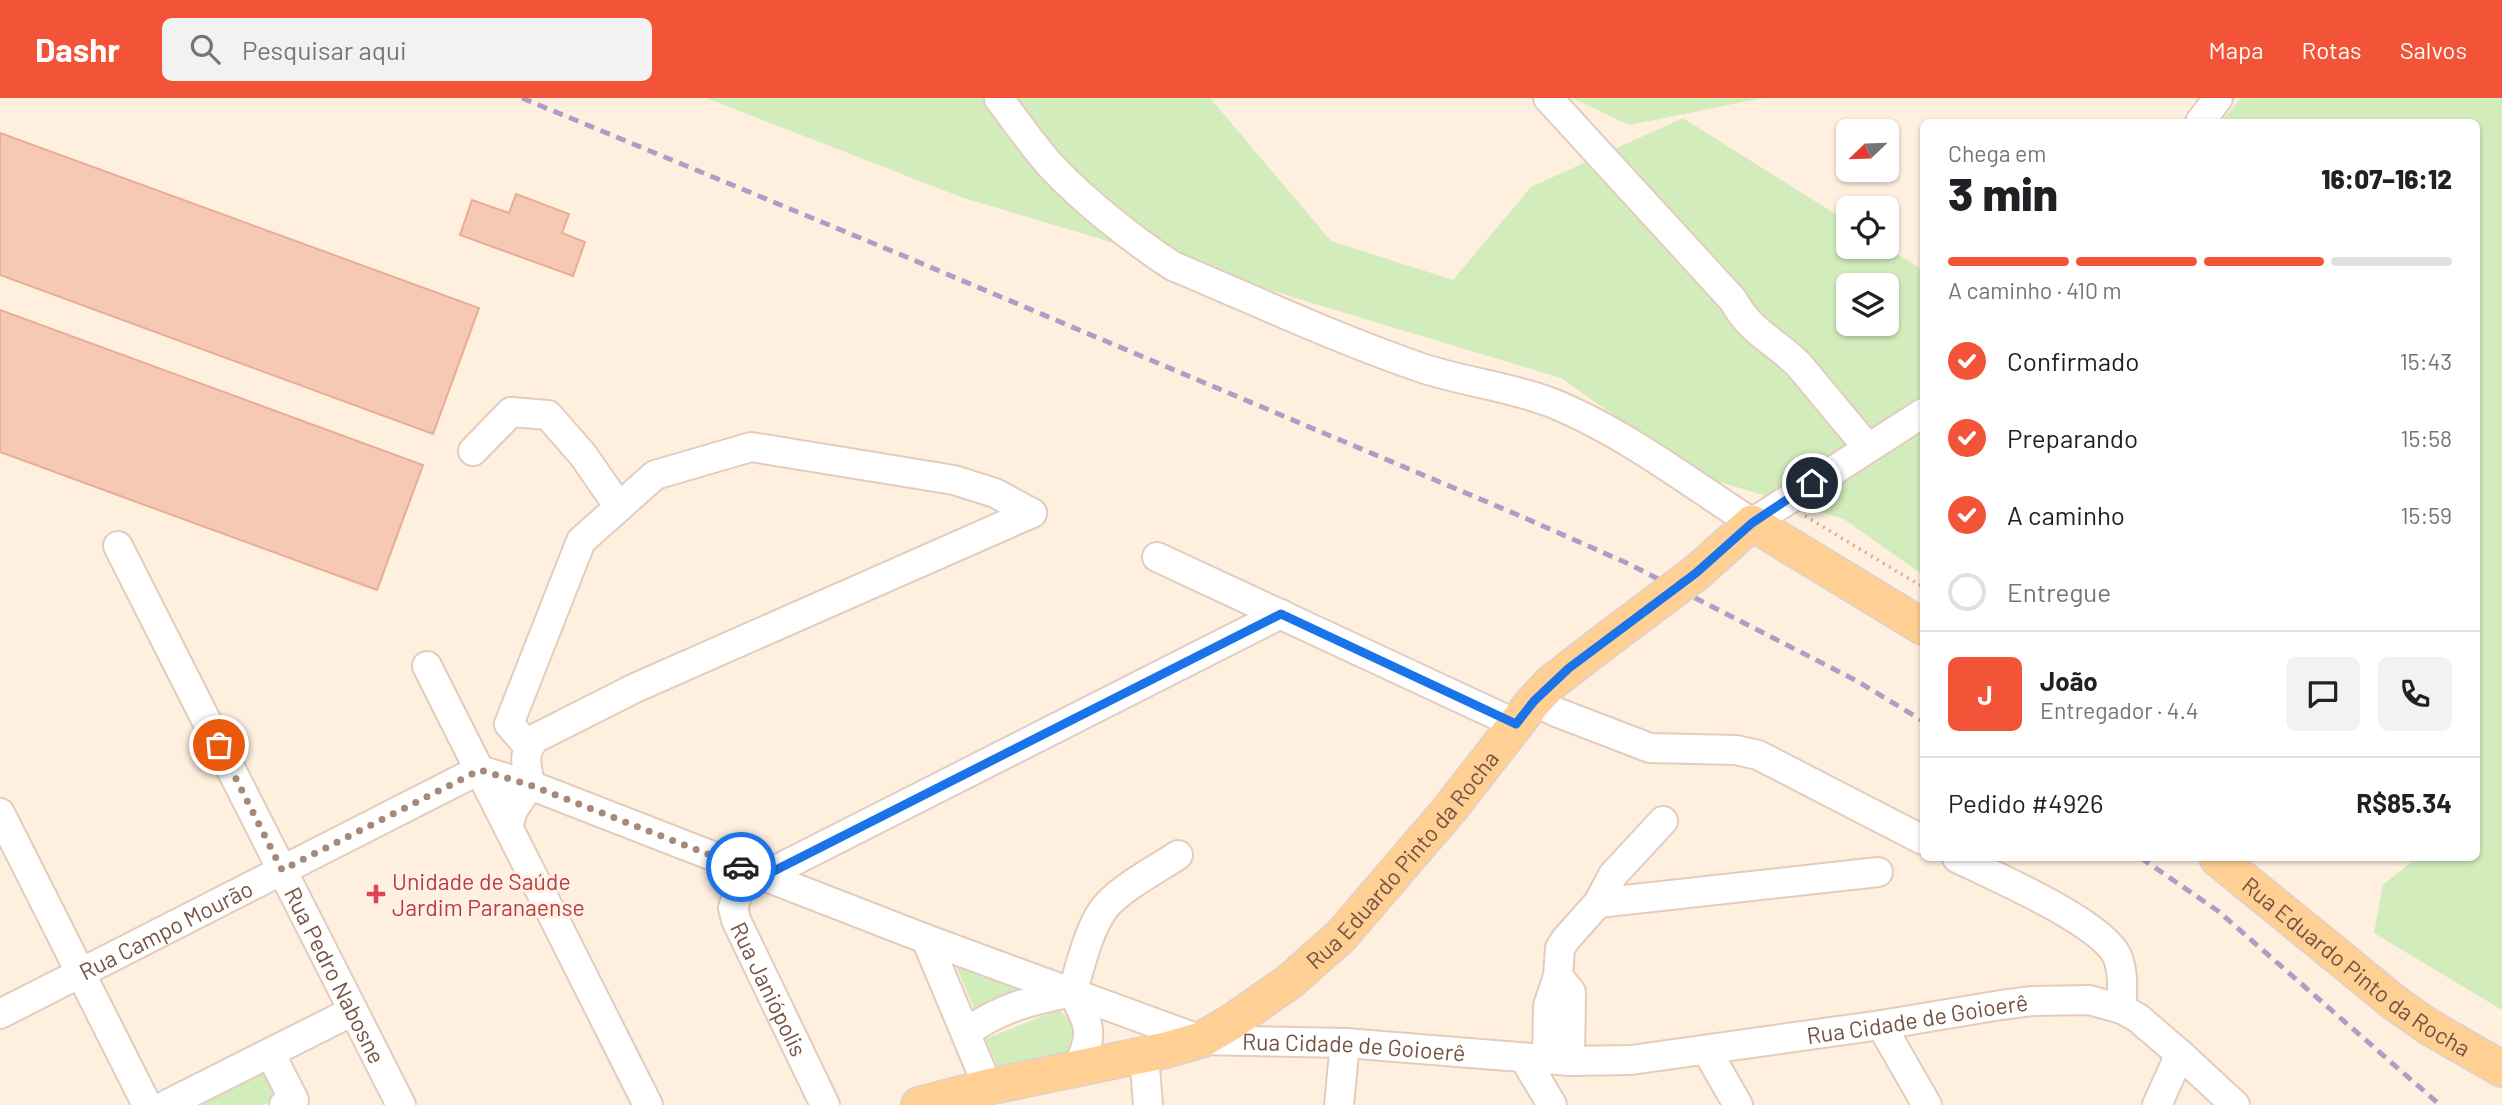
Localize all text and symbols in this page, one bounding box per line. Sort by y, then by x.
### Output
search box [162,18,652,81]
text: Dashr [35,29,120,69]
icon: search [186,30,224,68]
text: Pesquisar aqui [242,34,407,65]
text: Mapa [2209,35,2264,64]
text: Rotas [2302,35,2362,64]
text: Salvos [2400,35,2467,64]
north arrow [1836,119,1899,182]
map controls [1836,119,1899,336]
text: Chega em [1948,139,2046,167]
text: 16:07–16:12 [2321,163,2452,194]
text: 3 min [1948,165,2058,220]
button: locate [1836,196,1899,259]
button: layers [1836,273,1899,336]
text: A caminho · 410 m [1948,276,2122,304]
icon: check [1948,342,1986,380]
text: Confirmado [2007,345,2139,376]
text: 15:43 [2400,347,2452,375]
icon: check [1948,419,1986,457]
text: Preparando [2007,422,2138,453]
text: 15:58 [2401,424,2452,452]
pin [1782,453,1842,513]
icon: home [1793,464,1831,502]
icon: check [1948,496,1986,534]
text: A caminho [2007,499,2125,530]
text: 15:59 [2401,501,2452,529]
text: Entregue [2007,576,2111,607]
button: chat [2286,657,2360,731]
button: phone [2378,657,2452,731]
text: João [2040,665,2098,696]
text: J [1977,679,1993,710]
text: Entregador · 4.4 [2040,696,2199,724]
pin [189,715,249,775]
icon: bag [200,726,238,764]
street label: Rua Eduardo Pinto da Rocha [1300,745,1504,975]
text: Pedido #4926 [1948,787,2104,818]
text: R$85.34 [2356,787,2452,818]
courier [706,832,776,902]
icon: car [722,848,760,886]
place label: Unidade de Saúde Jardim Paranaense [392,867,585,921]
street label: Rua Eduardo Pinto da Rocha [2237,871,2476,1062]
street label: Rua Campo Mourão [74,874,257,985]
street label: Rua Pedro Nabosne [279,882,392,1068]
marker: Unidade de Saúde Jardim Paranaense [366,884,386,904]
street label: Rua Janiópolis [725,917,813,1061]
street label: Rua Cidade de Goioerê [1805,988,2030,1049]
street label: Rua Cidade de Goioerê [1242,1027,1467,1067]

